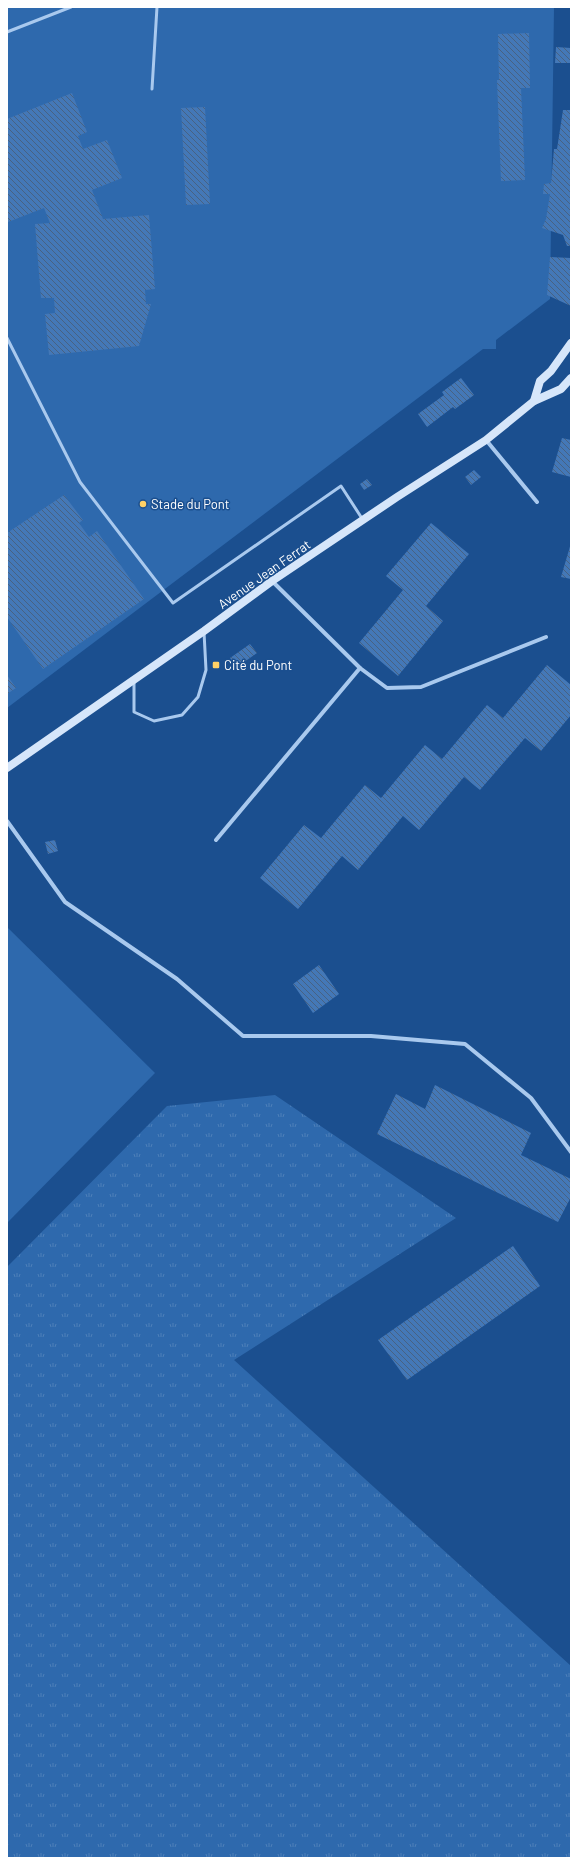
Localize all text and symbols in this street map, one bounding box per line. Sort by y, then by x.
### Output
place label: Stade du Pont [151,496,230,512]
marker: Stade du Pont [138,499,148,509]
street label: Avenue Jean Ferrat [215,536,313,612]
place label: Cité du Pont [224,657,292,673]
marker: Cité du Pont [211,660,221,670]

